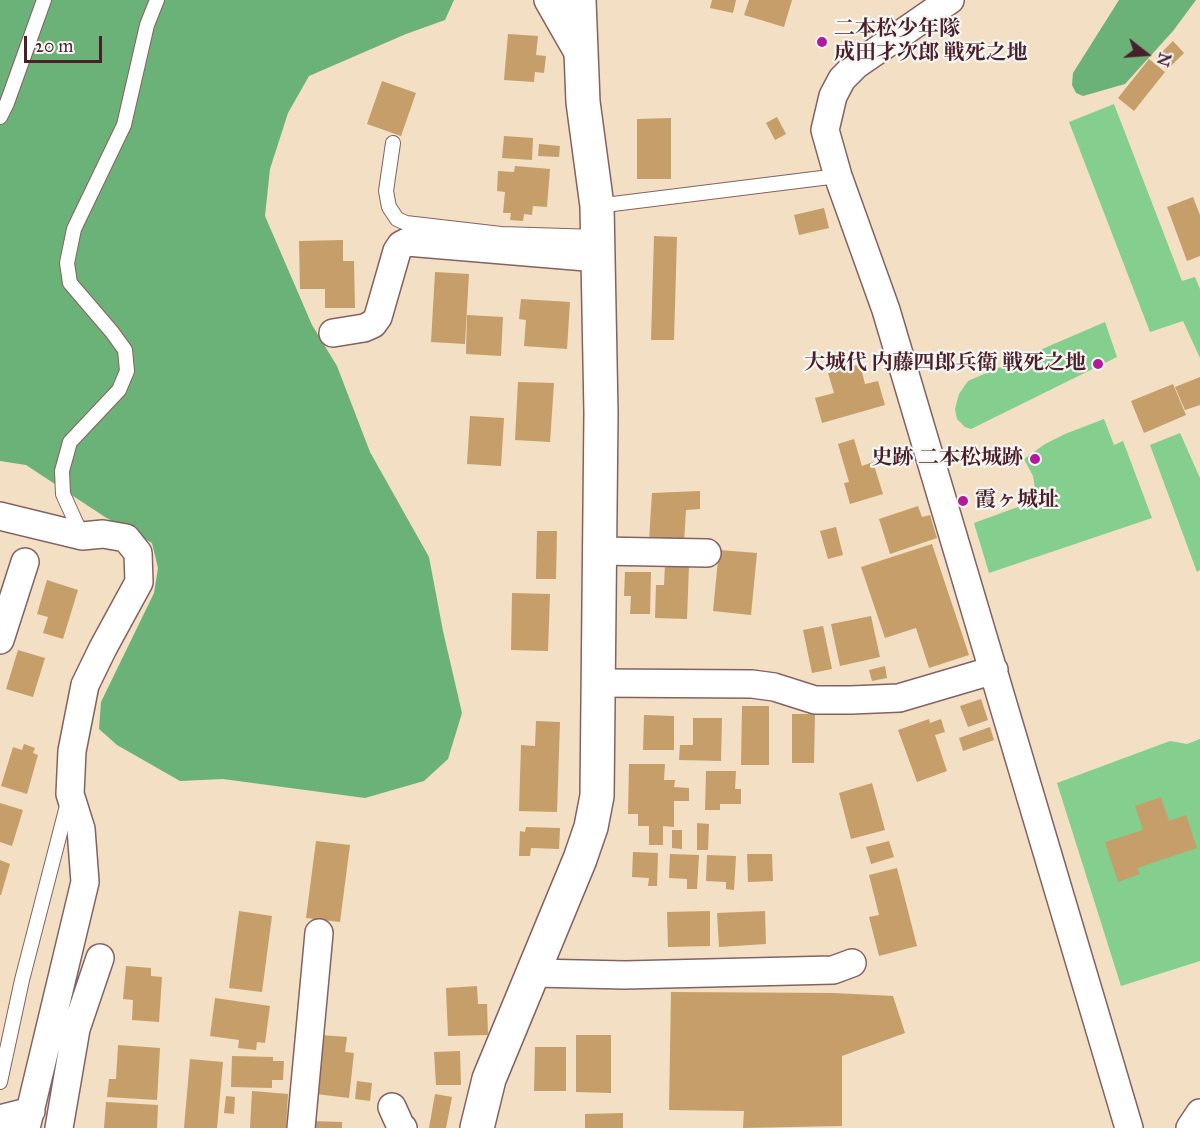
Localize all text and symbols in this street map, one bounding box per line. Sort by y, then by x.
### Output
place label: 二本松少年隊 成田才次郎 戦死之地 [834,17,1028,67]
scale bar [27,24,105,62]
north arrow [1116,24,1176,84]
text: 20 m [35,35,73,57]
marker: 二本松少年隊 成田才次郎 戦死之地 [815,35,829,49]
text: N [1153,50,1175,69]
place label: 大城代 内藤四郎兵衛 戦死之地 [804,351,1086,377]
marker: 大城代 内藤四郎兵衛 戦死之地 [1091,357,1105,371]
place label: 史跡 二本松城跡 [871,446,1023,472]
marker: 史跡 二本松城跡 [1028,452,1042,466]
place label: 霞ヶ城址 [975,488,1059,514]
marker: 霞ヶ城址 [956,494,970,508]

